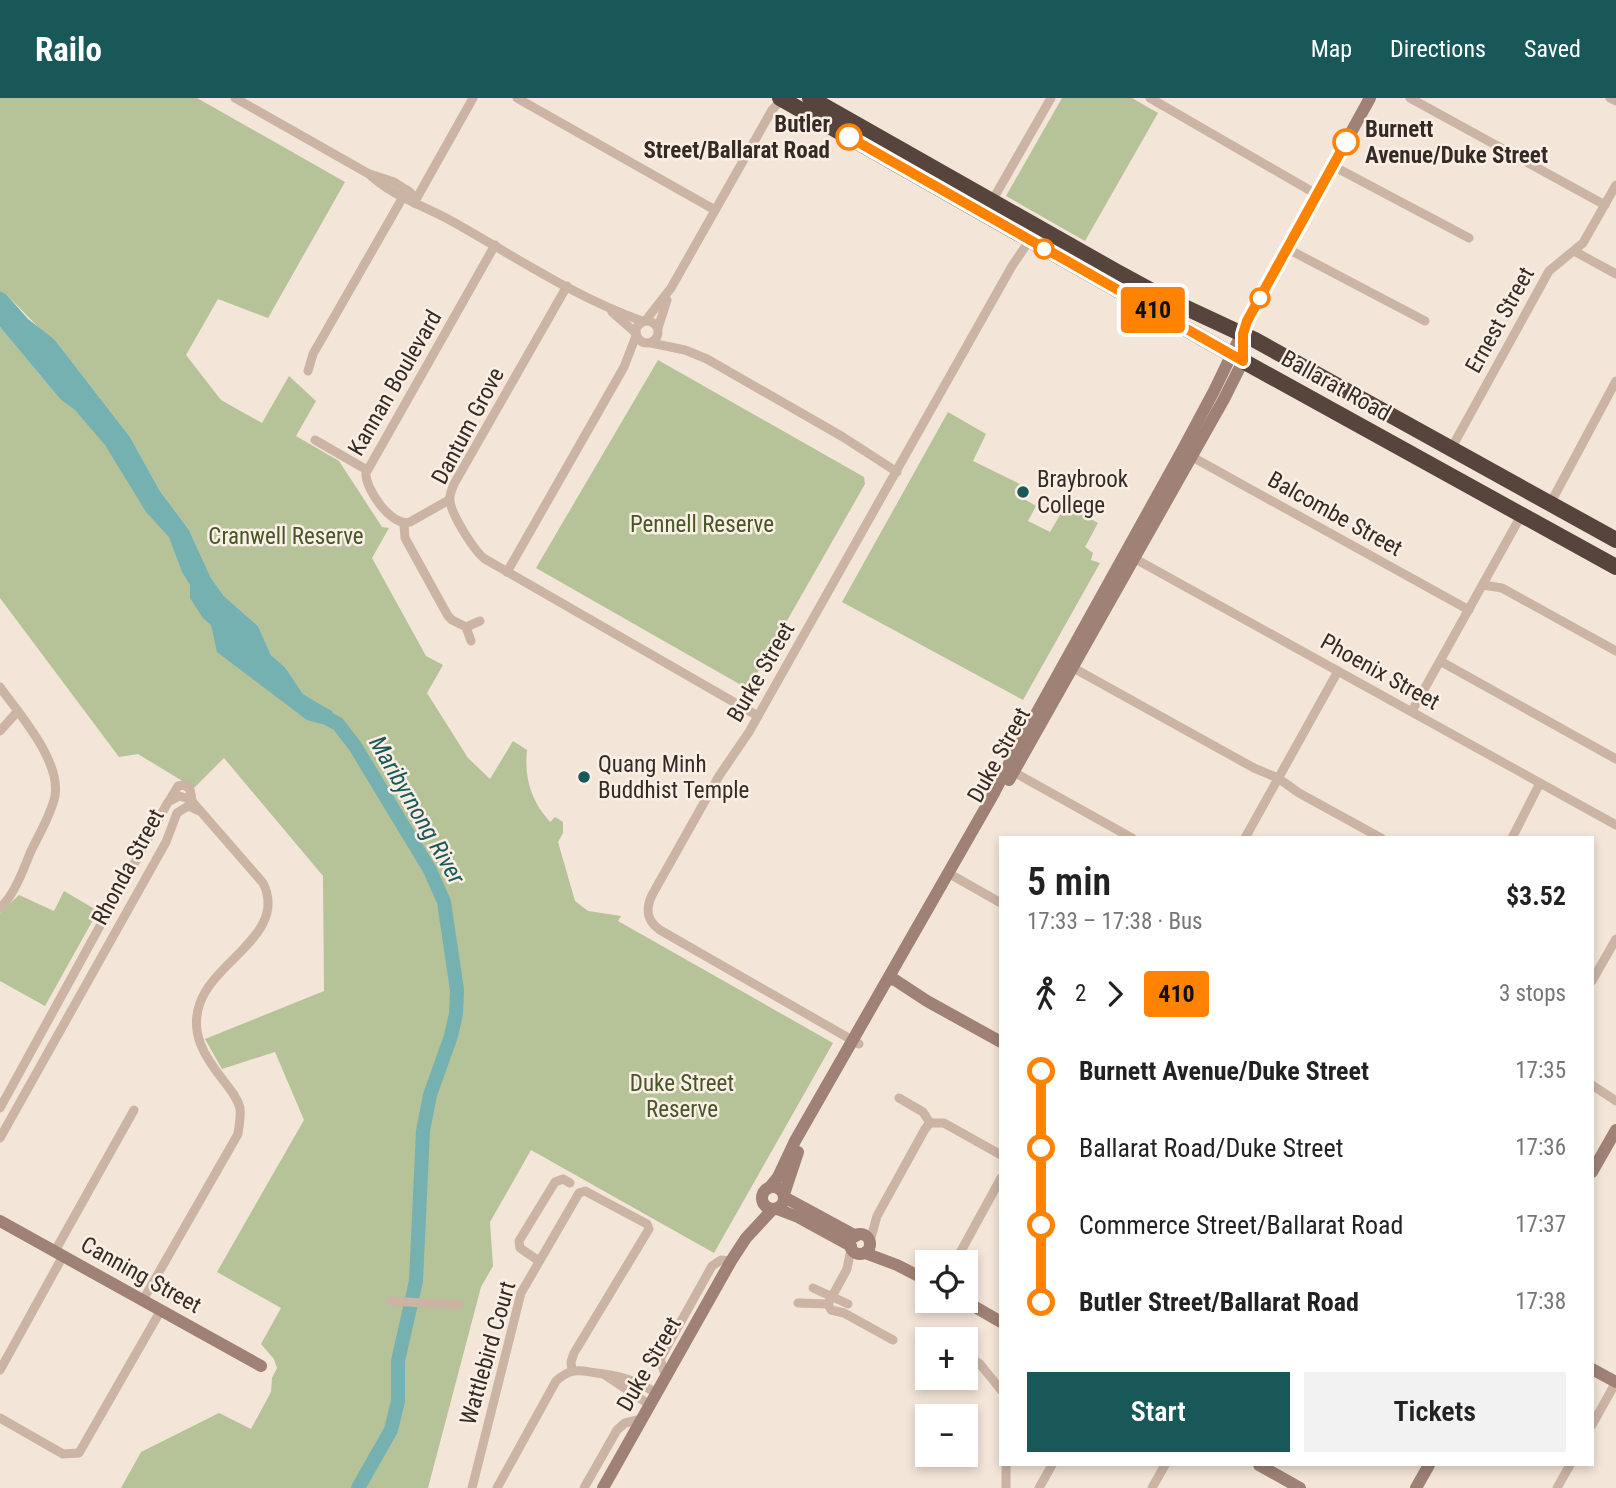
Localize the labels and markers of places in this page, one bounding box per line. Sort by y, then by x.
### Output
place label: Butler Street/Ballarat Road [643,111,830,164]
place label: Burnett Avenue/Duke Street [1365,116,1548,169]
marker: Butler Street/Ballarat Road [836,124,862,150]
marker: Burnett Avenue/Duke Street [1333,129,1359,155]
unlabelled marker [1034,239,1054,259]
unlabelled marker [1250,288,1270,308]
place label: Braybrook College [1037,466,1129,519]
marker: Braybrook College [1015,484,1031,500]
place label: Quang Minh Buddhist Temple [598,751,749,804]
marker: Quang Minh Buddhist Temple [576,769,592,785]

